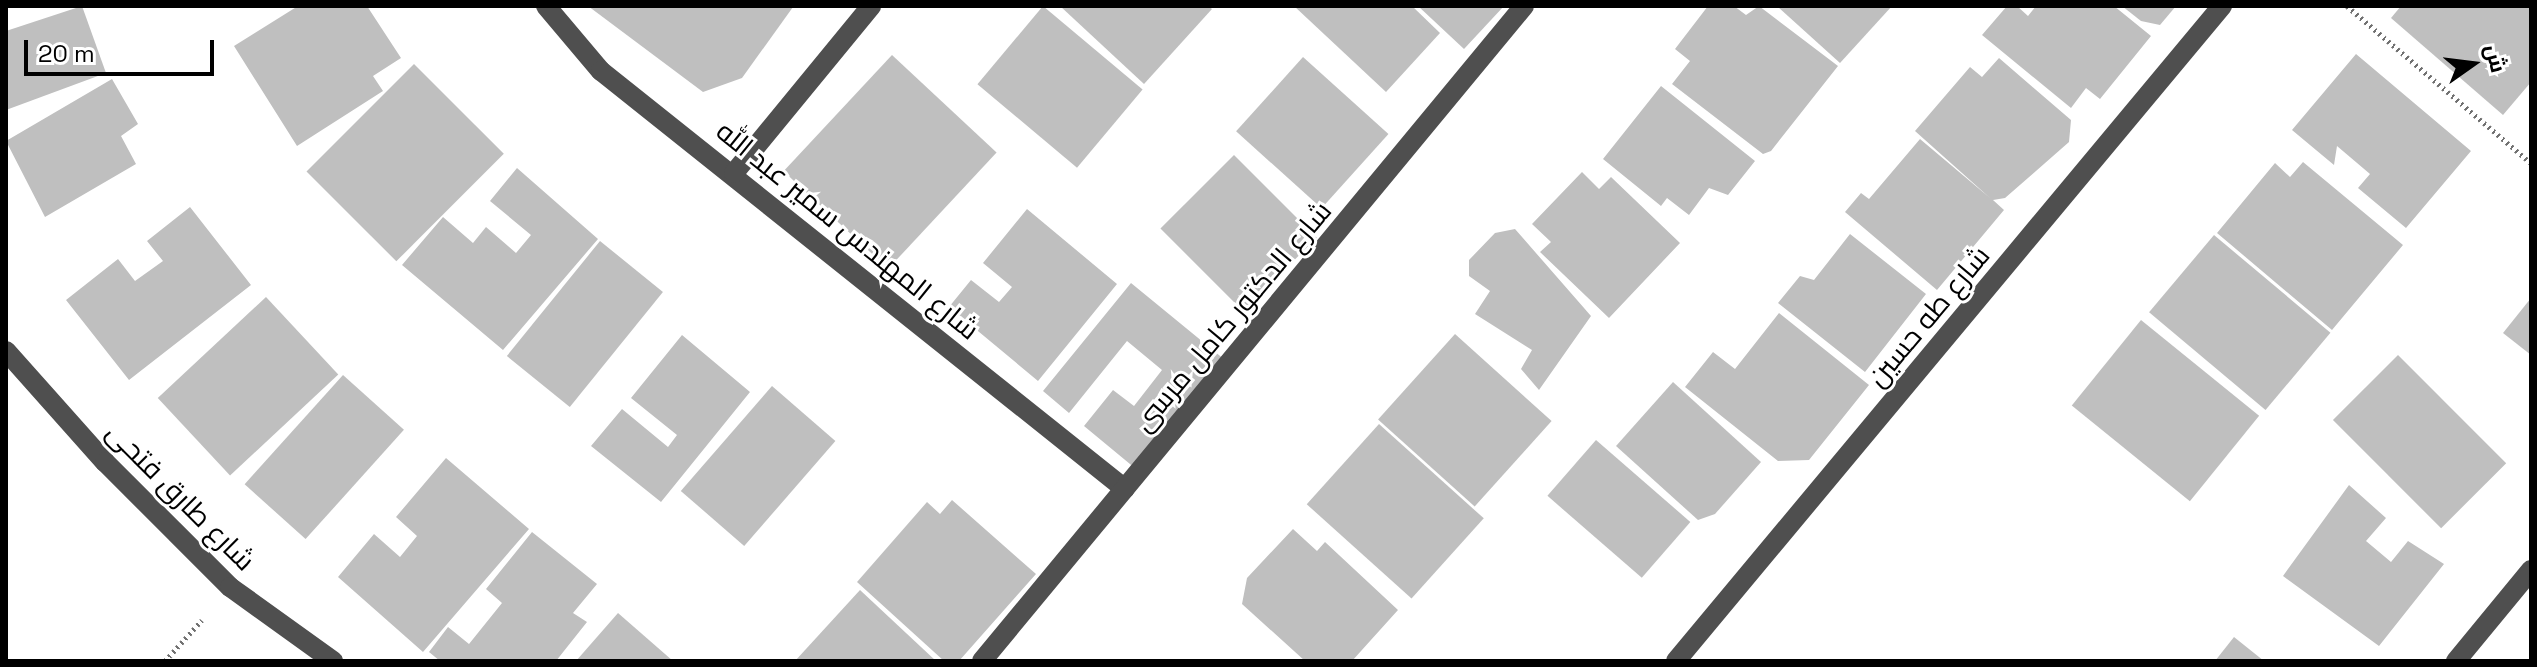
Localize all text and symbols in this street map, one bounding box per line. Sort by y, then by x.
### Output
scale bar [28,24,218,74]
north arrow [2433,24,2513,104]
text: 20 m [38,38,95,69]
text: ش [2479,41,2513,75]
street label: شارع المهندس سمير عبد الله [710,114,986,346]
street label: شارع الدكتور كامل مرسى [1126,194,1338,438]
street label: شارع طه حسين [1860,239,1996,393]
street label: شارع طارق فتحى [100,415,262,577]

